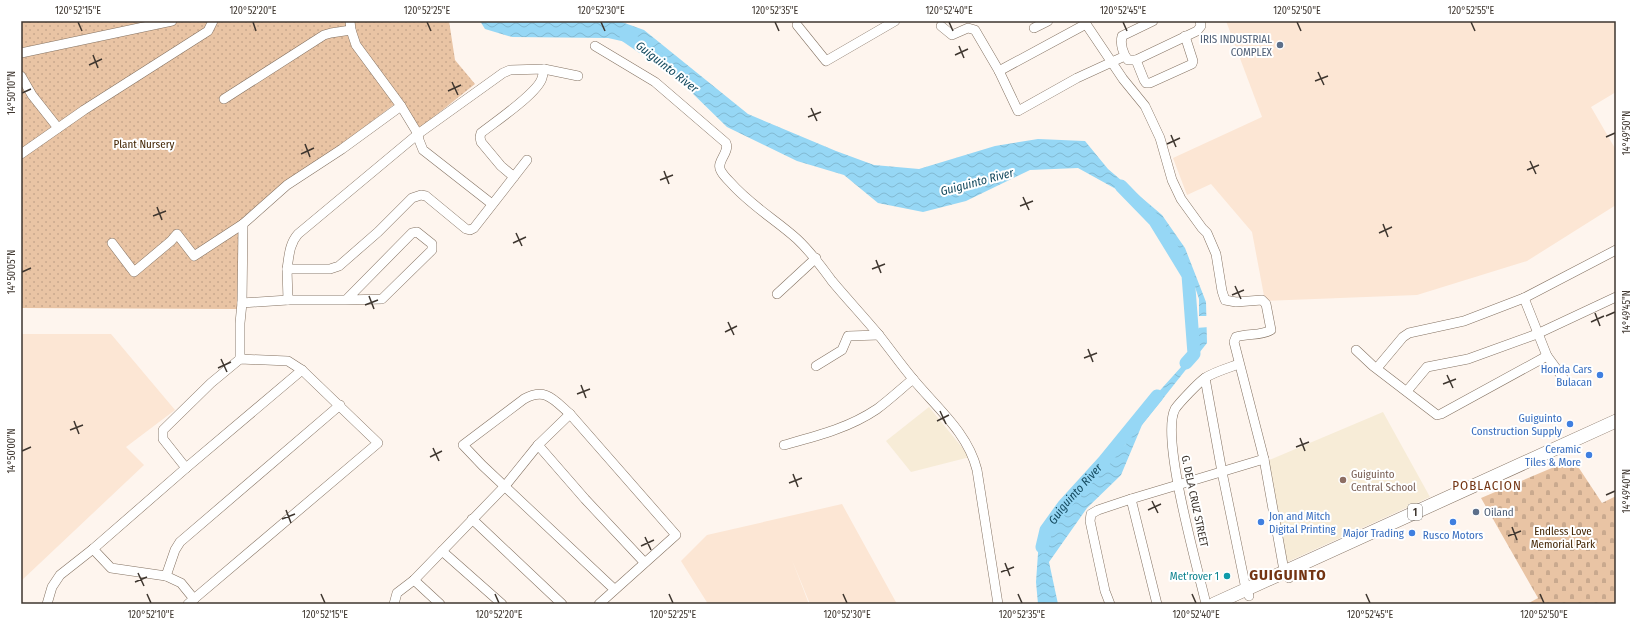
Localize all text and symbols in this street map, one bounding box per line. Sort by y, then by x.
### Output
text: 120°52'15"E [55,5,101,17]
text: 120°52'20"E [229,5,277,17]
text: 120°52'25"E [404,5,450,17]
text: 120°52'30"E [577,5,625,17]
text: 120°52'35"E [752,5,799,17]
text: 120°52'40"E [925,5,973,17]
text: 120°52'45"E [1100,5,1146,17]
text: 120°52'50"E [1273,5,1321,17]
text: 120°52'55"E [1448,5,1495,17]
place label: IRIS INDUSTRIAL COMPLEX [1200,33,1273,59]
water label: Guiguinto River [633,38,702,96]
marker: IRIS INDUSTRIAL COMPLEX [1275,40,1285,50]
text: 14°50'10"N [6,71,18,115]
text: 14°49'50"N [1621,111,1633,155]
park label: Plant Nursery [114,138,175,151]
water label: Guiguinto River [939,165,1016,198]
text: 14°50'05"N [6,250,18,294]
text: 14°49'45"N [1621,290,1633,334]
place label: Honda Cars Bulacan [1541,363,1592,389]
marker: Honda Cars Bulacan [1595,370,1605,380]
place label: Guiguinto Construction Supply [1471,412,1562,438]
marker: Guiguinto Construction Supply [1565,419,1575,429]
text: 14°50'00"N [6,428,18,474]
place label: Ceramic Tiles & More [1525,443,1581,469]
marker: Ceramic Tiles & More [1584,450,1594,460]
street label: G. DELA CRUZ STREET [1178,454,1211,549]
water label: Guiguinto River [1046,460,1106,527]
place label: Guiguinto Central School [1351,468,1416,494]
text: 14°49'40"N [1621,469,1633,513]
marker: Guiguinto Central School [1338,475,1348,485]
district label: POBLACION [1452,478,1522,493]
road number: 1 [1408,504,1422,520]
place label: Oiland [1484,506,1514,519]
marker: Oiland [1471,507,1481,517]
place label: Jon and Mitch Digital Printing [1269,510,1337,536]
marker: Jon and Mitch Digital Printing [1256,517,1266,527]
marker: Rusco Motors [1448,517,1458,527]
park label: Endless Love Memorial Park [1531,525,1596,551]
place label: Major Trading [1343,527,1405,540]
marker: Major Trading [1407,528,1417,538]
place label: Rusco Motors [1423,529,1484,542]
district label: GUIGUINTO [1249,566,1327,584]
place label: Met'rover 1 [1170,570,1219,583]
marker: Met'rover 1 [1222,571,1232,581]
text: 120°52'10"E [128,609,175,621]
text: 120°52'15"E [302,609,348,621]
text: 120°52'20"E [475,609,523,621]
text: 120°52'25"E [650,609,696,621]
text: 120°52'30"E [823,609,871,621]
text: 120°52'35"E [999,609,1046,621]
text: 120°52'40"E [1172,609,1220,621]
text: 120°52'45"E [1347,609,1393,621]
text: 120°52'50"E [1520,609,1568,621]

